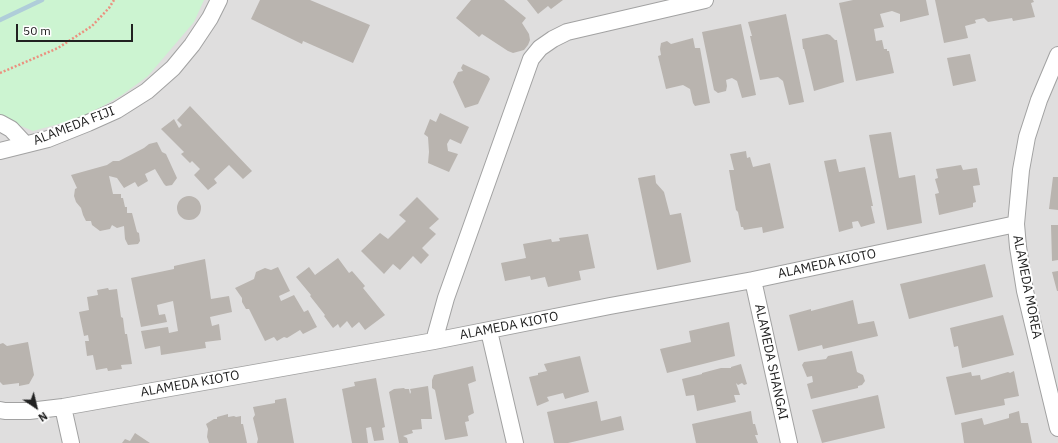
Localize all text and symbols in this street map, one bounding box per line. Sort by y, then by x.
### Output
scale bar [18,16,135,42]
text: 50 m [23,23,51,38]
street label: ALAMEDA FIJI [31,103,117,149]
street label: ALAMEDA MOREA [1009,234,1045,340]
street label: ALAMEDA KIOTO [776,246,878,282]
street label: ALAMEDA SHANGAI [751,302,791,422]
street label: ALAMEDA KIOTO [458,309,560,343]
street label: ALAMEDA KIOTO [139,368,241,400]
north arrow [16,387,56,427]
text: N [36,409,50,425]

